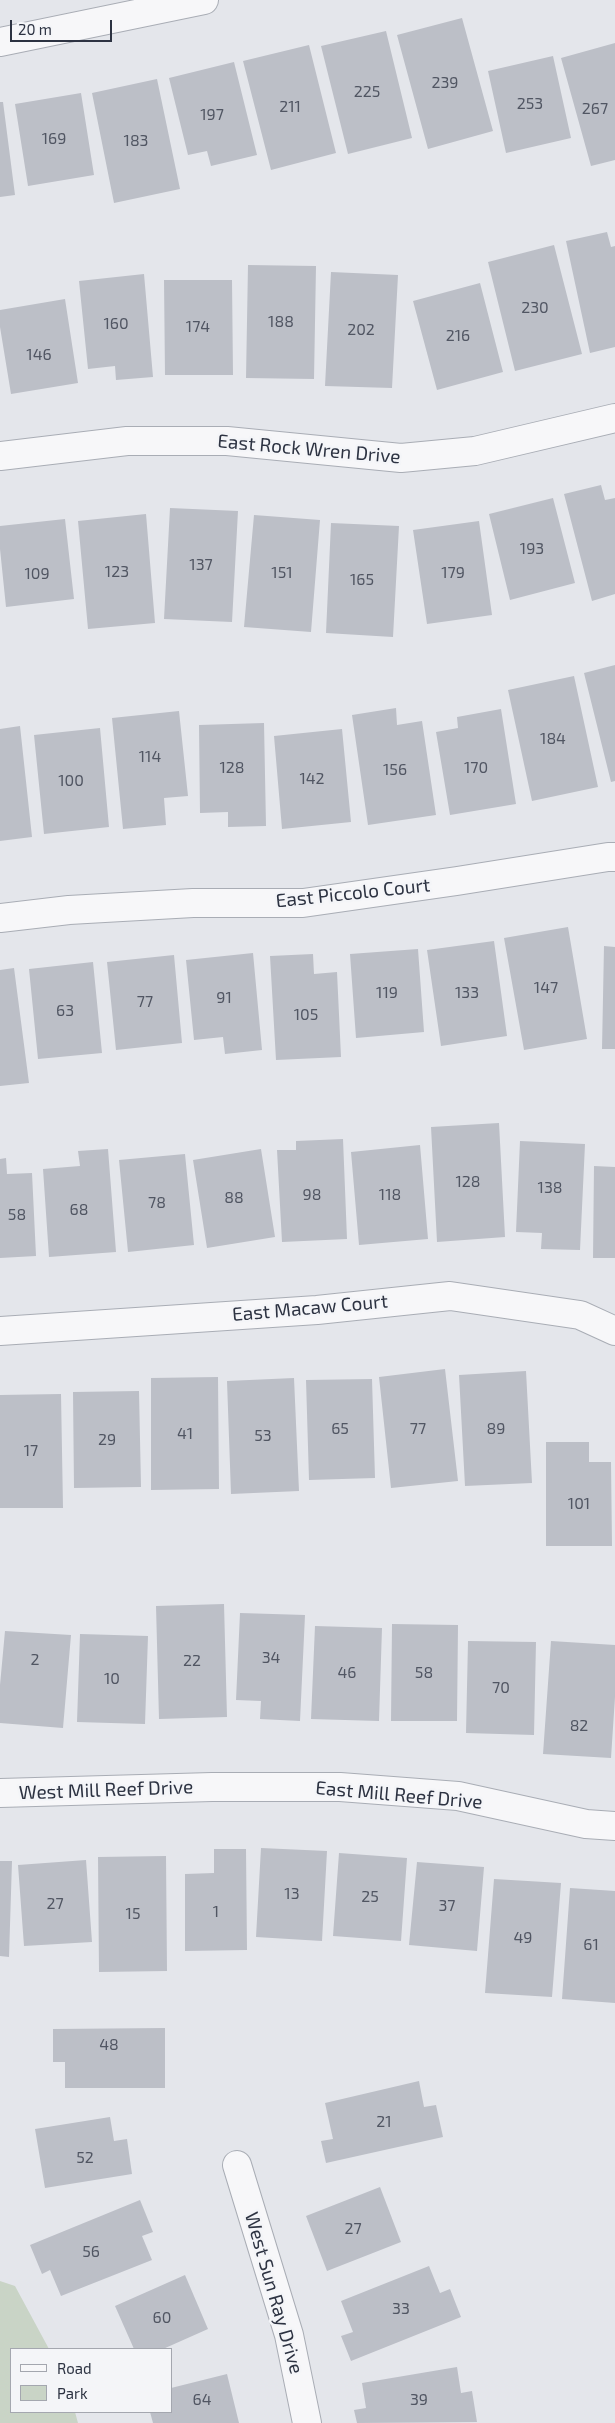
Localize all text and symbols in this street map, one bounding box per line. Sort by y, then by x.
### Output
scale bar [12,10,115,42]
text: 20 m [18,20,52,38]
house number: 239 [431,73,459,93]
house number: 225 [354,82,380,102]
house number: 253 [517,94,543,114]
house number: 211 [279,97,301,117]
house number: 267 [582,99,608,119]
house number: 197 [200,105,224,125]
house number: 169 [42,129,66,149]
house number: 183 [124,131,148,151]
house number: 230 [521,298,549,318]
house number: 188 [268,312,294,332]
house number: 160 [103,314,129,334]
house number: 174 [186,317,210,337]
house number: 202 [347,320,375,340]
house number: 216 [446,326,470,346]
house number: 146 [26,345,52,365]
street label: East Rock Wren Drive [217,430,401,468]
house number: 193 [520,539,544,559]
house number: 137 [189,555,213,575]
house number: 123 [105,562,129,582]
house number: 151 [271,563,293,583]
house number: 179 [441,563,465,583]
house number: 109 [24,564,50,584]
house number: 165 [350,570,374,590]
house number: 184 [540,729,566,749]
house number: 114 [139,747,161,767]
house number: 128 [219,758,245,778]
house number: 170 [464,758,488,778]
house number: 156 [383,760,407,780]
house number: 142 [299,769,325,789]
house number: 100 [58,771,84,791]
street label: East Piccolo Court [275,874,431,912]
house number: 147 [534,978,558,998]
house number: 119 [376,983,398,1003]
house number: 133 [455,983,479,1003]
house number: 91 [216,988,232,1008]
house number: 77 [137,992,153,1012]
house number: 63 [56,1001,74,1021]
house number: 105 [294,1005,318,1025]
house number: 128 [455,1172,481,1192]
house number: 138 [538,1178,562,1198]
house number: 98 [303,1185,321,1205]
house number: 118 [379,1185,401,1205]
house number: 88 [224,1188,244,1208]
house number: 78 [148,1193,166,1213]
house number: 68 [70,1200,88,1220]
house number: 58 [8,1205,26,1225]
street label: East Macaw Court [231,1290,389,1326]
house number: 65 [331,1419,349,1439]
house number: 77 [410,1419,426,1439]
house number: 89 [487,1419,505,1439]
house number: 41 [177,1424,193,1444]
house number: 53 [254,1426,272,1446]
house number: 29 [98,1430,116,1450]
house number: 17 [24,1441,38,1461]
house number: 101 [568,1494,590,1514]
house number: 34 [262,1648,280,1668]
house number: 2 [31,1650,39,1670]
house number: 22 [183,1651,201,1671]
house number: 46 [338,1663,356,1683]
house number: 58 [415,1663,433,1683]
house number: 10 [104,1669,120,1689]
house number: 70 [492,1678,510,1698]
house number: 82 [570,1716,588,1736]
street label: West Mill Reef Drive [18,1776,194,1804]
street label: East Mill Reef Drive [314,1776,484,1814]
house number: 13 [284,1884,300,1904]
house number: 25 [361,1887,379,1907]
house number: 27 [46,1894,64,1914]
house number: 37 [438,1896,456,1916]
house number: 1 [213,1902,219,1922]
house number: 15 [126,1904,140,1924]
house number: 49 [514,1928,532,1948]
house number: 61 [583,1935,599,1955]
house number: 48 [99,2035,119,2055]
house number: 21 [376,2112,392,2132]
house number: 52 [76,2148,94,2168]
street label: West Sun Ray Drive [240,2209,308,2377]
house number: 27 [344,2219,362,2239]
house number: 56 [82,2242,100,2262]
house number: 33 [392,2299,410,2319]
house number: 60 [153,2308,171,2328]
legend [10,2348,172,2413]
text: Road [57,2359,92,2377]
text: Park [57,2384,88,2402]
house number: 64 [193,2390,211,2410]
house number: 39 [410,2390,428,2410]

